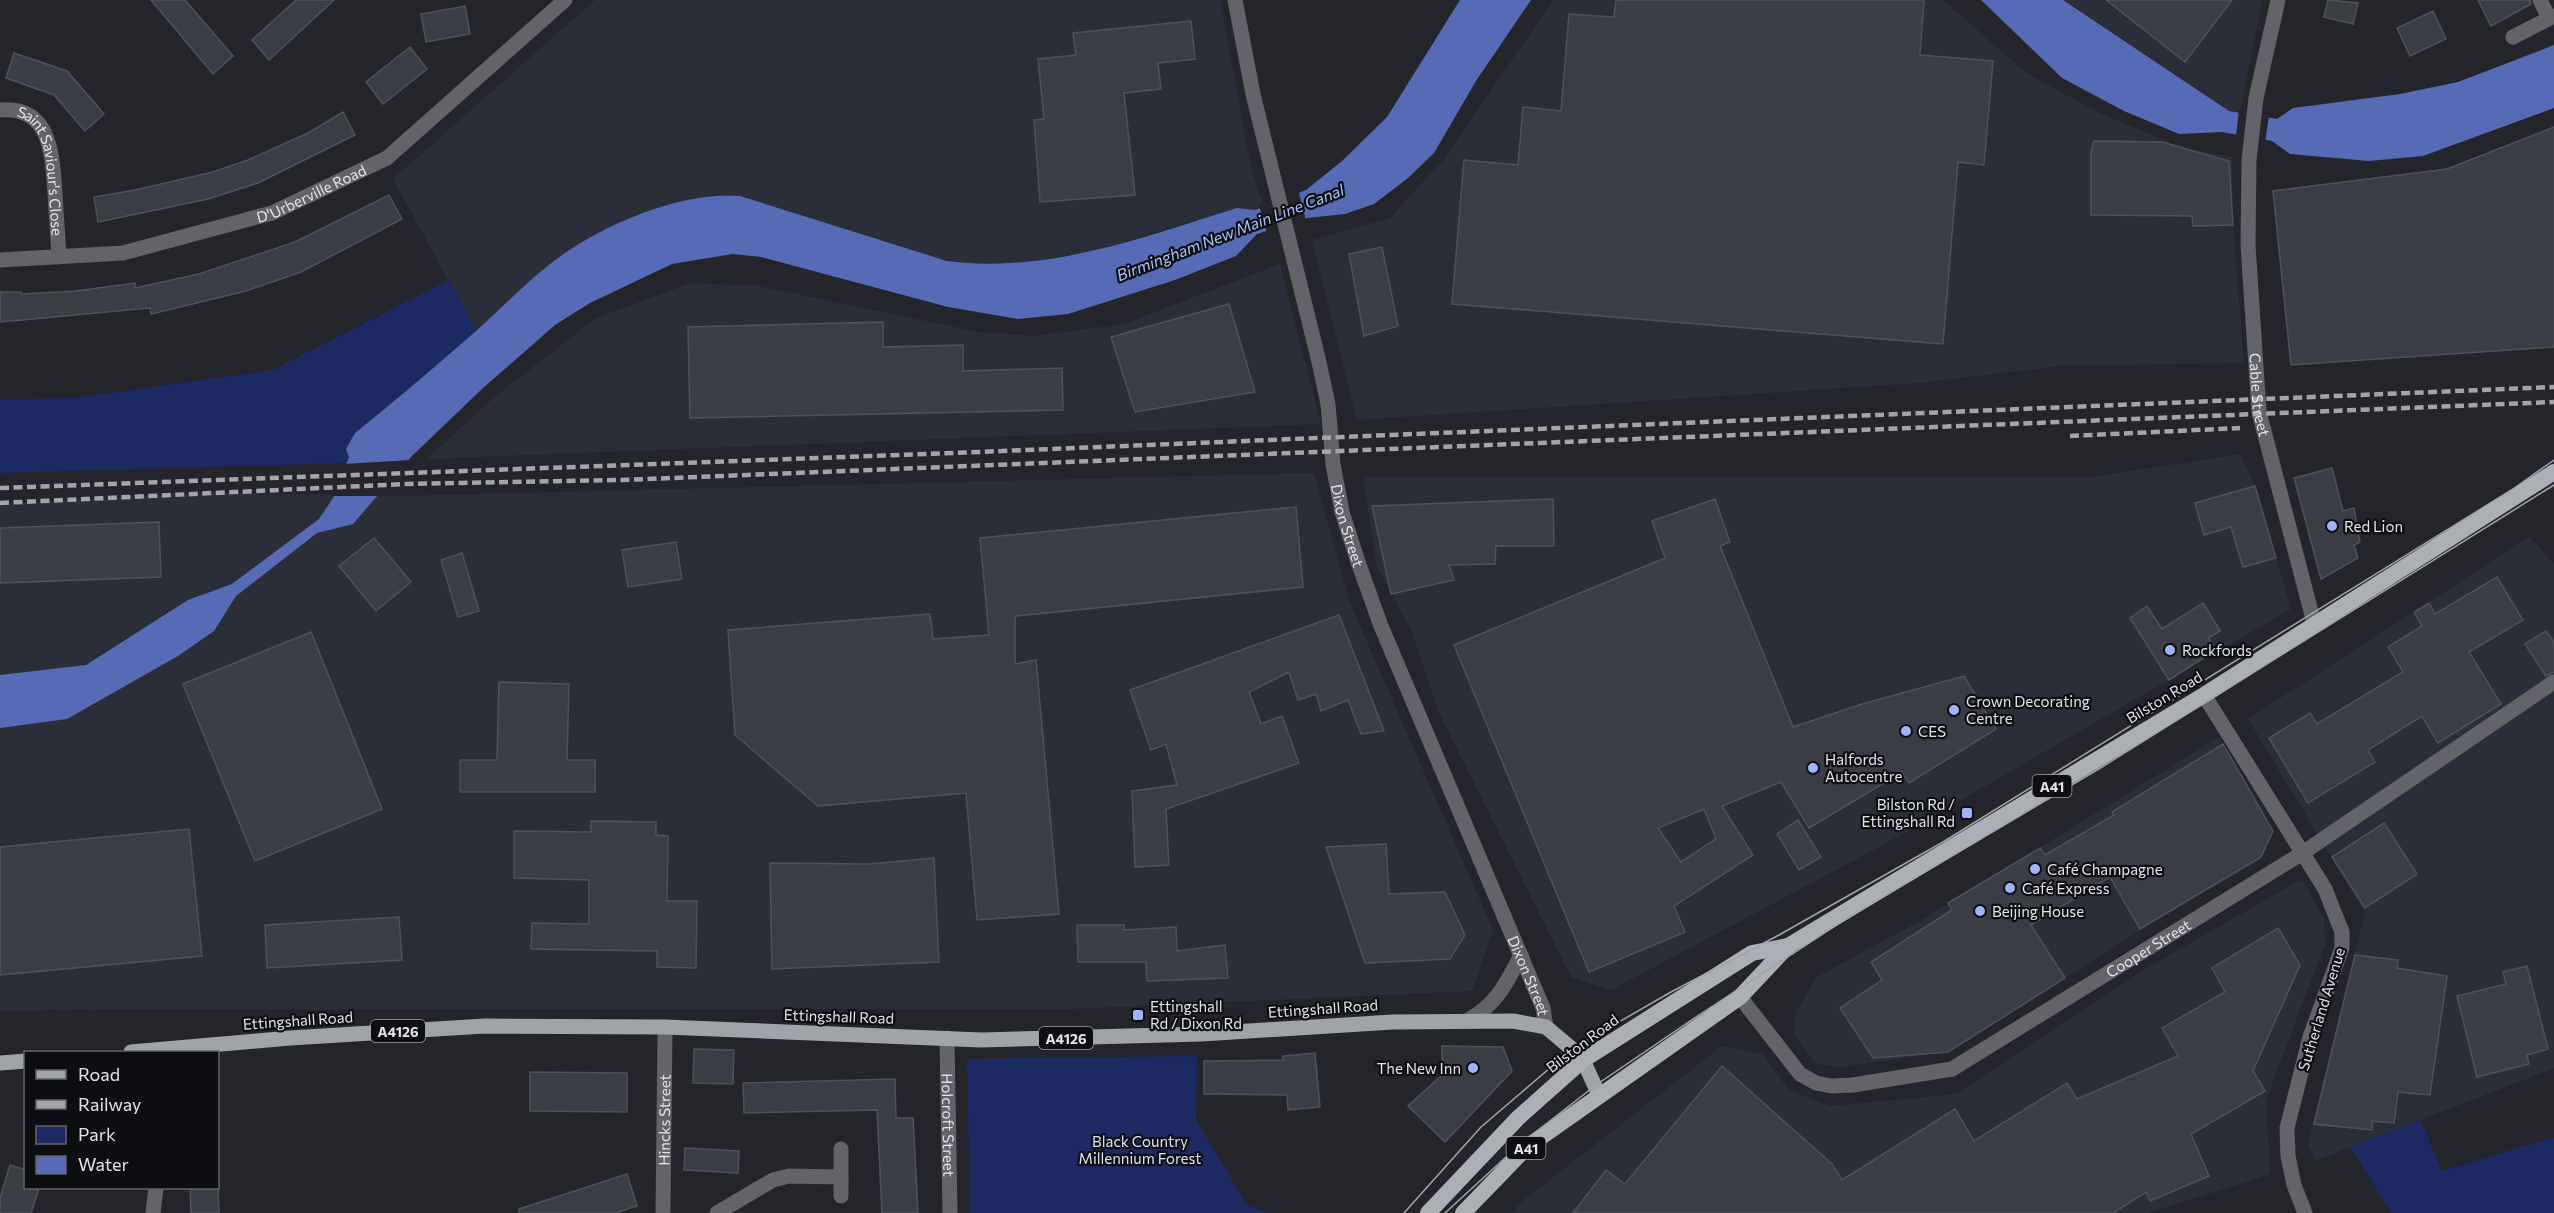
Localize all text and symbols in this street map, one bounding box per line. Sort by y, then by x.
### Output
street label: Saint Saviour's Close [15,102,67,237]
street label: D'Urberville Road [254,160,369,226]
water label: Birmingham New Main Line Canal [1114,179,1347,284]
street label: Cable Street [2246,352,2274,438]
street label: Dixon Street [1328,482,1368,569]
place label: Red Lion [2344,517,2403,535]
marker: Red Lion [2325,519,2339,533]
place label: Rockfords [2182,641,2252,659]
marker: Rockfords [2163,643,2177,657]
street label: Bilston Road [2123,667,2205,727]
place label: Crown Decorating Centre [1966,692,2090,727]
marker: Crown Decorating Centre [1947,703,1961,717]
place label: CES [1918,722,1946,740]
marker: CES [1899,724,1913,738]
place label: Halfords Autocentre [1825,750,1902,785]
marker: Halfords Autocentre [1806,761,1820,775]
road number: A41 [2032,775,2072,797]
place label: Bilston Rd / Ettingshall Rd [1861,795,1955,830]
marker: Bilston Rd / Ettingshall Rd [1960,806,1974,820]
place label: Café Champagne [2047,860,2163,878]
marker: Café Champagne [2028,862,2042,876]
place label: Café Express [2022,879,2110,897]
marker: Café Express [2003,881,2017,895]
place label: Beijing House [1992,902,2084,920]
marker: Beijing House [1973,904,1987,918]
street label: Cooper Street [2102,915,2194,981]
street label: Dixon Street [1504,933,1553,1017]
street label: Sutherland Avenue [2294,945,2348,1073]
street label: Ettingshall Road [1267,995,1379,1021]
place label: Ettingshall Rd / Dixon Rd [1150,997,1242,1032]
street label: Ettingshall Road [784,1005,894,1027]
street label: Ettingshall Road [242,1007,354,1033]
marker: Ettingshall Rd / Dixon Rd [1131,1008,1145,1022]
street label: Bilston Road [1542,1010,1622,1076]
road number: A4126 [371,1020,425,1042]
road number: A4126 [1039,1027,1093,1049]
legend [24,1051,219,1189]
place label: The New Inn [1377,1059,1461,1077]
marker: The New Inn [1466,1061,1480,1075]
text: Road [78,1063,120,1085]
street label: Holcroft Street [939,1073,958,1177]
street label: Hincks Street [655,1074,673,1166]
text: Railway [78,1093,141,1115]
text: Park [78,1123,116,1145]
park label: Black Country Millennium Forest [1079,1132,1201,1167]
road number: A41 [1506,1137,1546,1159]
text: Water [78,1153,129,1175]

